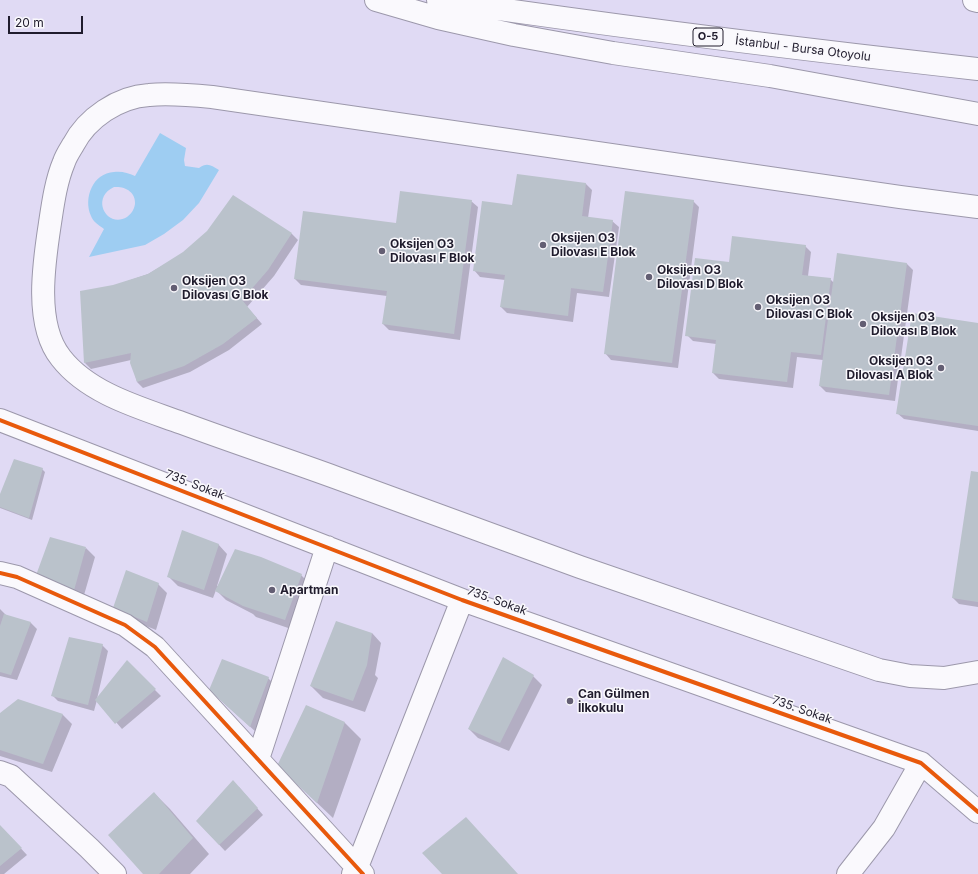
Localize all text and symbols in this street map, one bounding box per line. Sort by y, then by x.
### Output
scale bar [10,8,85,34]
text: 20 m [15,15,44,30]
road number: O-5 [693,28,723,46]
street label: İstanbul - Bursa Otoyolu [734,34,872,64]
place label: Oksijen O3 Dilovası E Blok [551,231,636,259]
place label: Oksijen O3 Dilovası F Blok [390,237,475,265]
marker: Oksijen O3 Dilovası E Blok [538,240,548,250]
marker: Oksijen O3 Dilovası F Blok [377,246,387,256]
place label: Oksijen O3 Dilovası D Blok [657,263,743,291]
marker: Oksijen O3 Dilovası D Blok [644,272,654,282]
place label: Oksijen O3 Dilovası G Blok [182,274,269,302]
marker: Oksijen O3 Dilovası G Blok [169,283,179,293]
place label: Oksijen O3 Dilovası C Blok [766,293,852,321]
marker: Oksijen O3 Dilovası C Blok [753,302,763,312]
place label: Oksijen O3 Dilovası B Blok [871,310,956,338]
marker: Oksijen O3 Dilovası B Blok [858,319,868,329]
place label: Oksijen O3 Dilovası A Blok [847,354,933,382]
marker: Oksijen O3 Dilovası A Blok [936,363,946,373]
street label: 735. Sokak [163,467,227,503]
place label: Apartman [280,583,339,597]
street label: 735. Sokak [465,584,529,618]
marker: Apartman [267,585,277,595]
place label: Can Gülmen İlkokulu [578,687,649,715]
street label: 735. Sokak [770,693,834,727]
marker: Can Gülmen İlkokulu [565,696,575,706]

